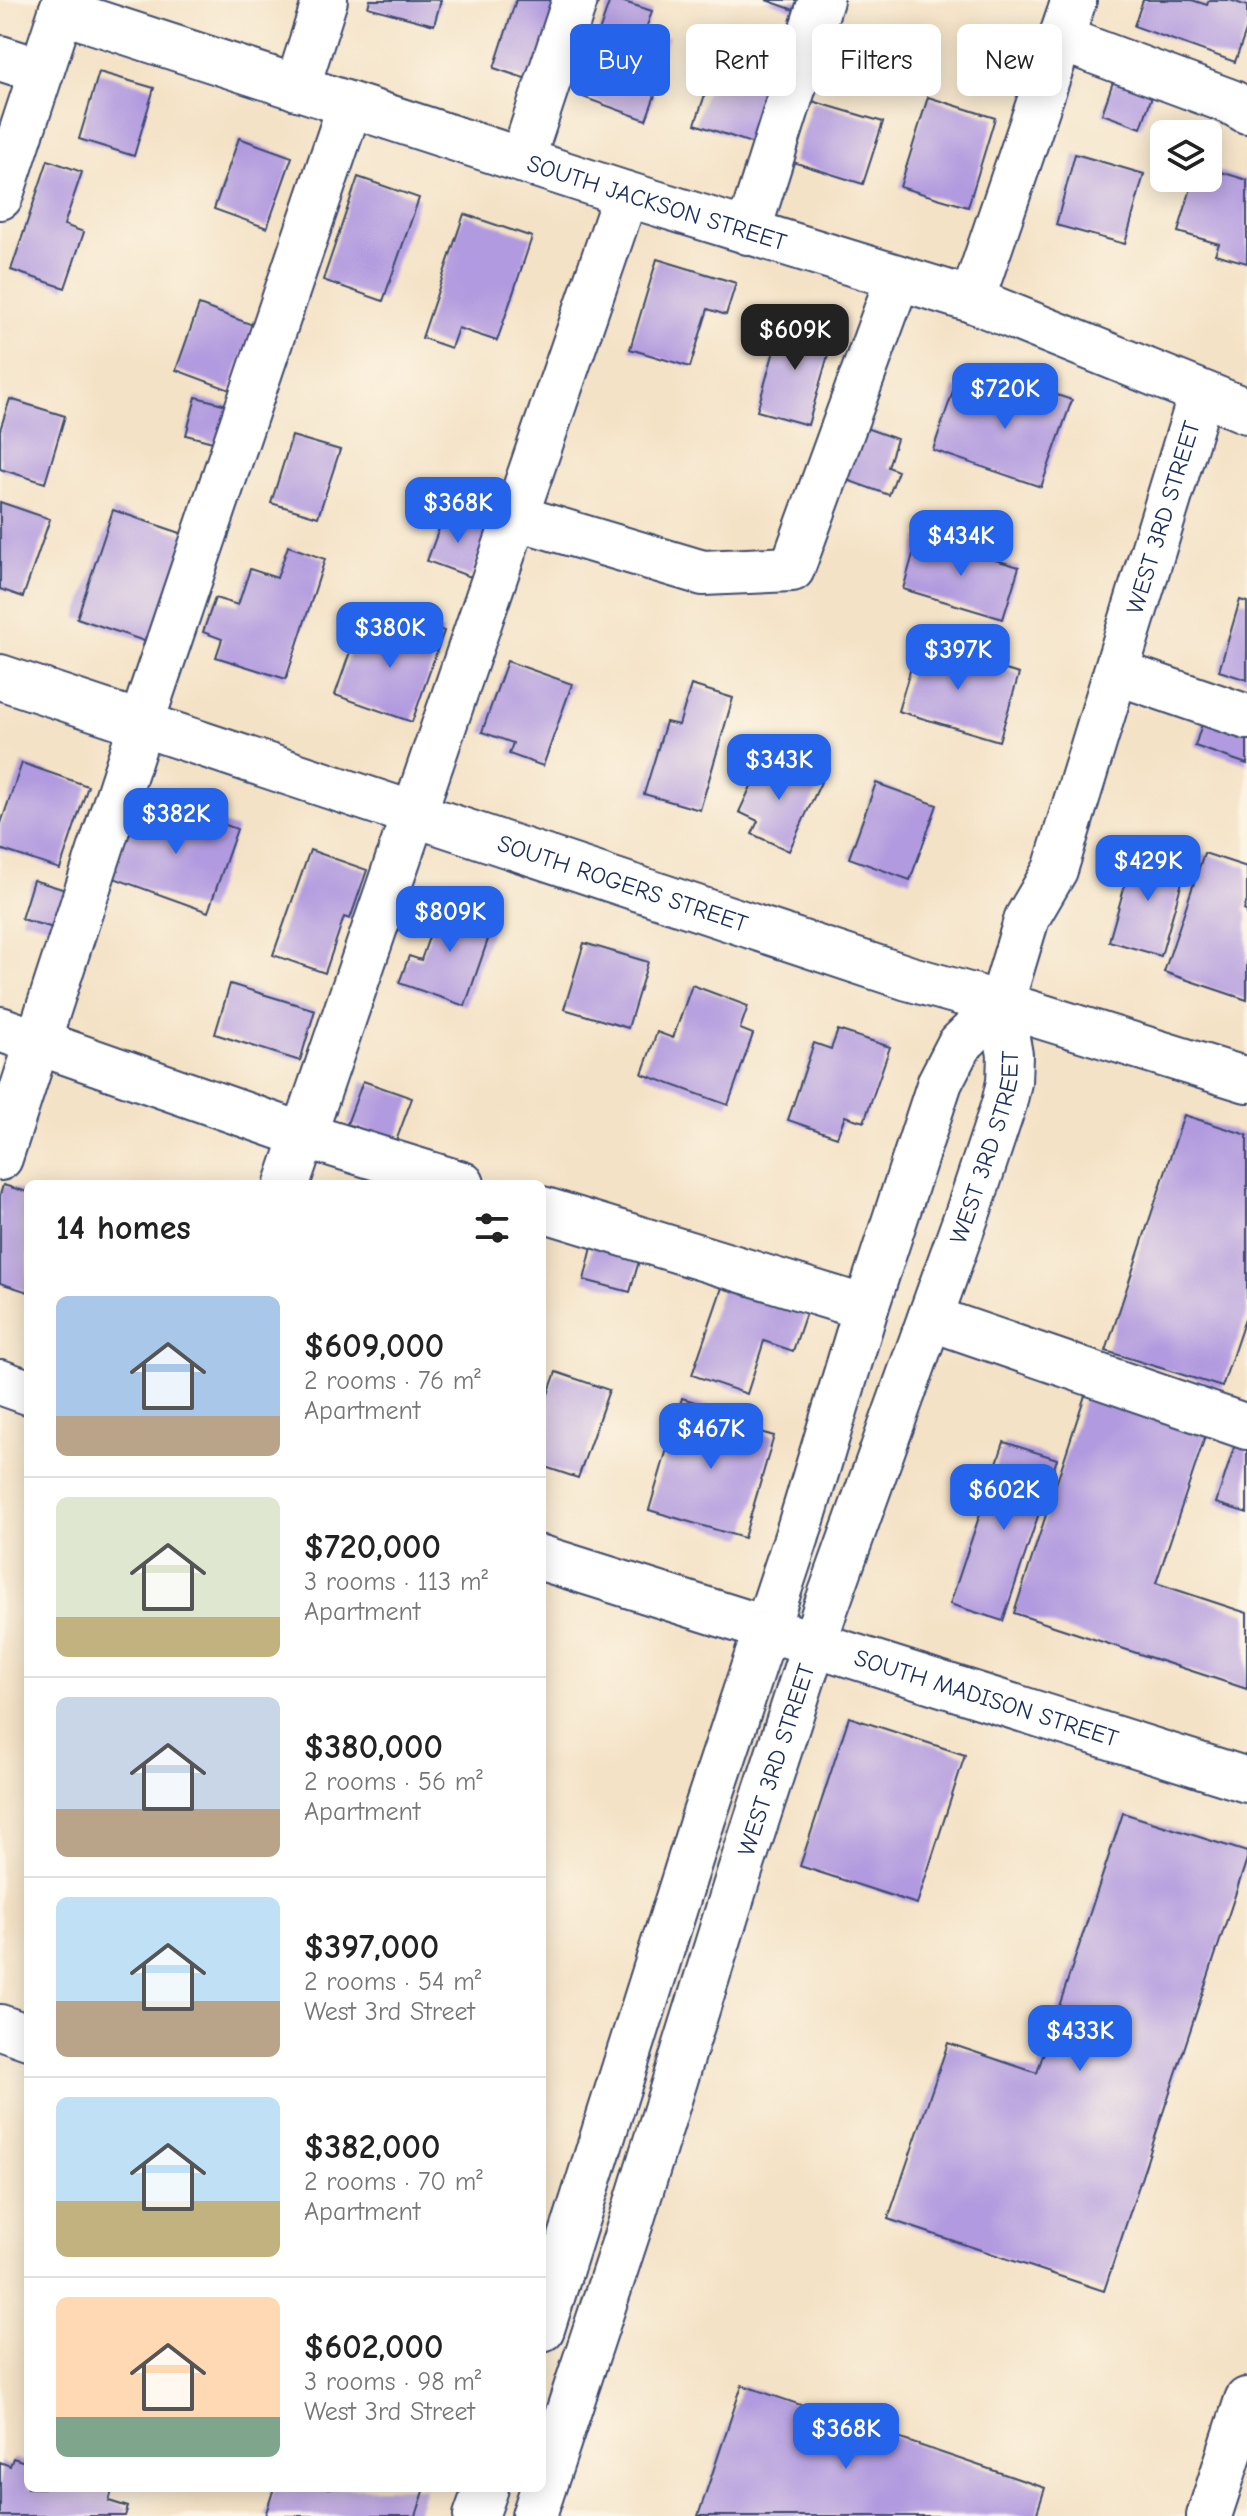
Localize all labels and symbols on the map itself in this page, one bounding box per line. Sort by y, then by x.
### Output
street label: SOUTH JACKSON STREET [524,149,790,257]
pin: $609K [739,304,851,372]
pin: $720K [949,363,1061,431]
street label: WEST 3RD STREET [1120,417,1206,617]
pin: $368K [402,477,514,545]
pin: $434K [905,510,1017,578]
pin: $380K [334,602,446,670]
pin: $397K [902,624,1014,692]
pin: $343K [723,734,835,802]
pin: $382K [120,788,232,856]
street label: SOUTH ROGERS STREET [494,829,752,938]
pin: $429K [1092,835,1204,903]
pin: $809K [394,886,506,954]
street label: WEST 3RD STREET [944,1050,1024,1247]
pin: $467K [655,1403,767,1471]
pin: $602K [948,1464,1060,1532]
street label: SOUTH MADISON STREET [851,1643,1122,1753]
street label: WEST 3RD STREET [732,1660,821,1859]
pin: $433K [1024,2005,1136,2073]
pin: $368K [790,2403,902,2471]

